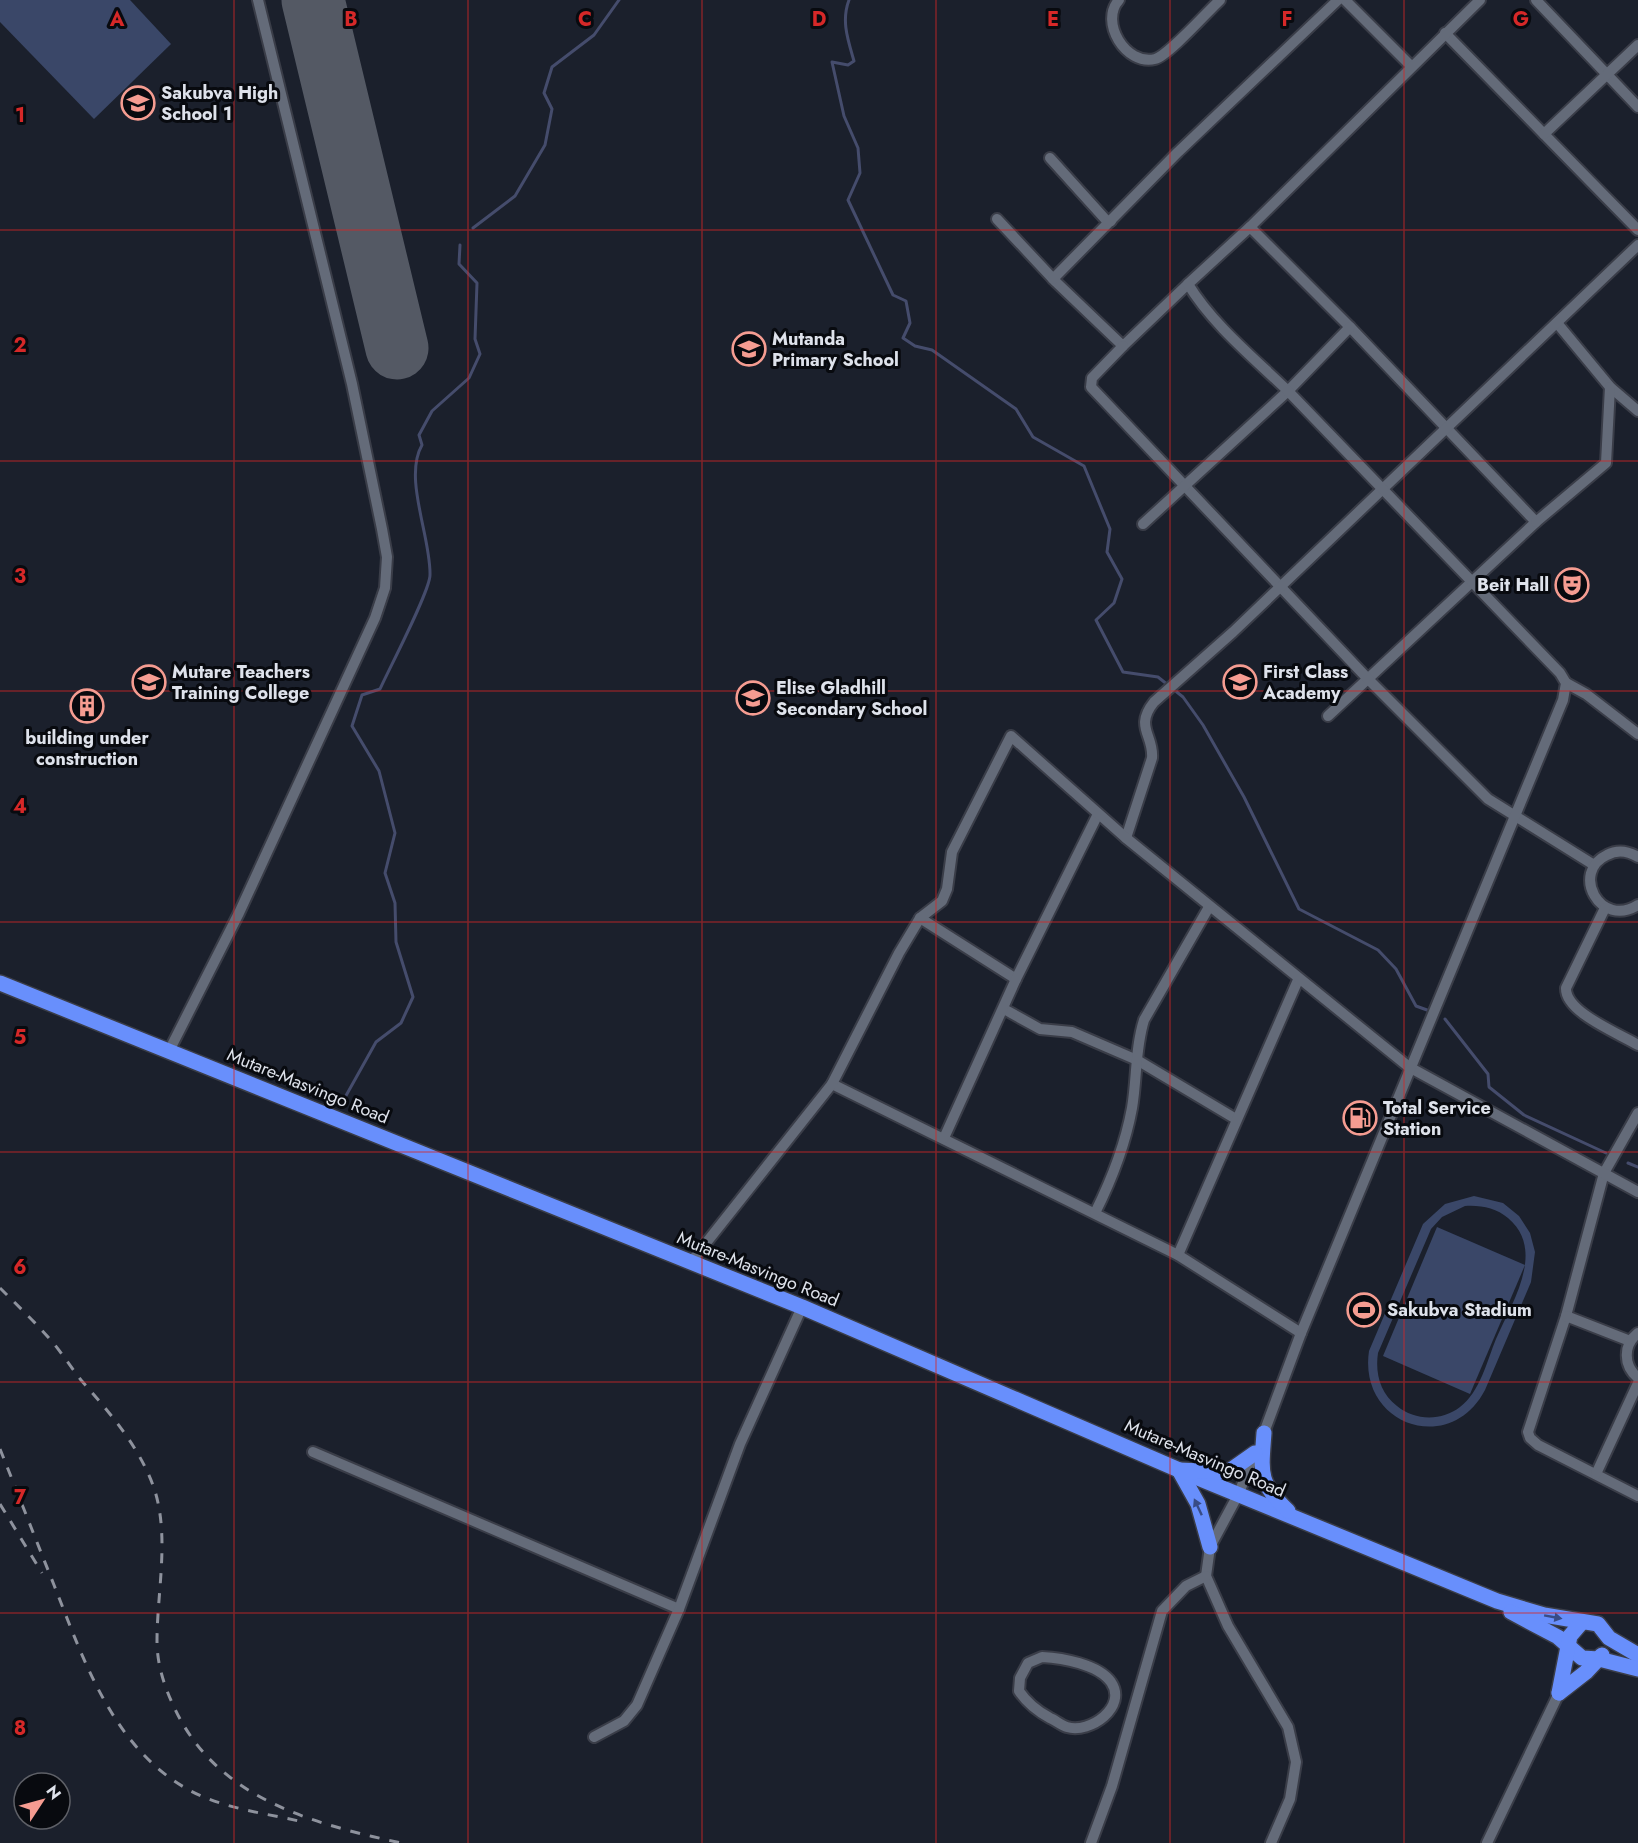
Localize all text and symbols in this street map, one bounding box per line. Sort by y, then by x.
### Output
text: A [109,5,125,34]
text: B [344,5,358,34]
text: C [578,5,592,34]
text: D [812,5,826,34]
text: E [1047,5,1059,34]
text: F [1281,5,1293,34]
text: G [1513,5,1529,34]
place label: Sakubva High School 1 [161,80,278,127]
school or university icon: Sakubva High School 1 [120,85,156,121]
text: 1 [15,101,25,130]
place label: Mutanda Primary School [772,326,899,373]
text: 2 [13,331,27,360]
school or university icon: Mutanda Primary School [731,331,767,367]
text: 3 [14,562,26,591]
theatre icon: Beit Hall [1554,567,1590,603]
place label: Beit Hall [1477,572,1549,598]
place label: Mutare Teachers Training College [172,659,310,706]
place label: First Class Academy [1262,659,1348,706]
school or university icon: Mutare Teachers Training College [131,664,167,700]
school or university icon: First Class Academy [1222,664,1258,700]
place label: Elise Gladhill Secondary School [776,675,927,722]
school or university icon: Elise Gladhill Secondary School [735,680,771,716]
building icon: building under construction [69,688,105,724]
place label: building under construction [25,725,149,772]
text: 4 [13,792,27,821]
text: 5 [14,1023,27,1052]
street label: Mutare-Masvingo Road [223,1042,393,1130]
place label: Total Service Station [1383,1095,1491,1142]
fuel station icon: Total Service Station [1342,1100,1378,1136]
street label: Mutare-Masvingo Road [673,1225,843,1313]
text: 6 [13,1253,27,1282]
sports icon: Sakubva Stadium [1346,1292,1382,1328]
place label: Sakubva Stadium [1387,1297,1532,1323]
street label: Mutare-Masvingo Road [1120,1412,1290,1504]
text: 7 [14,1483,27,1512]
one-way arrow [1193,1497,1203,1515]
one-way arrow [1544,1612,1563,1621]
text: 8 [14,1714,26,1743]
north arrow [12,1771,72,1831]
text: N [41,1781,67,1804]

